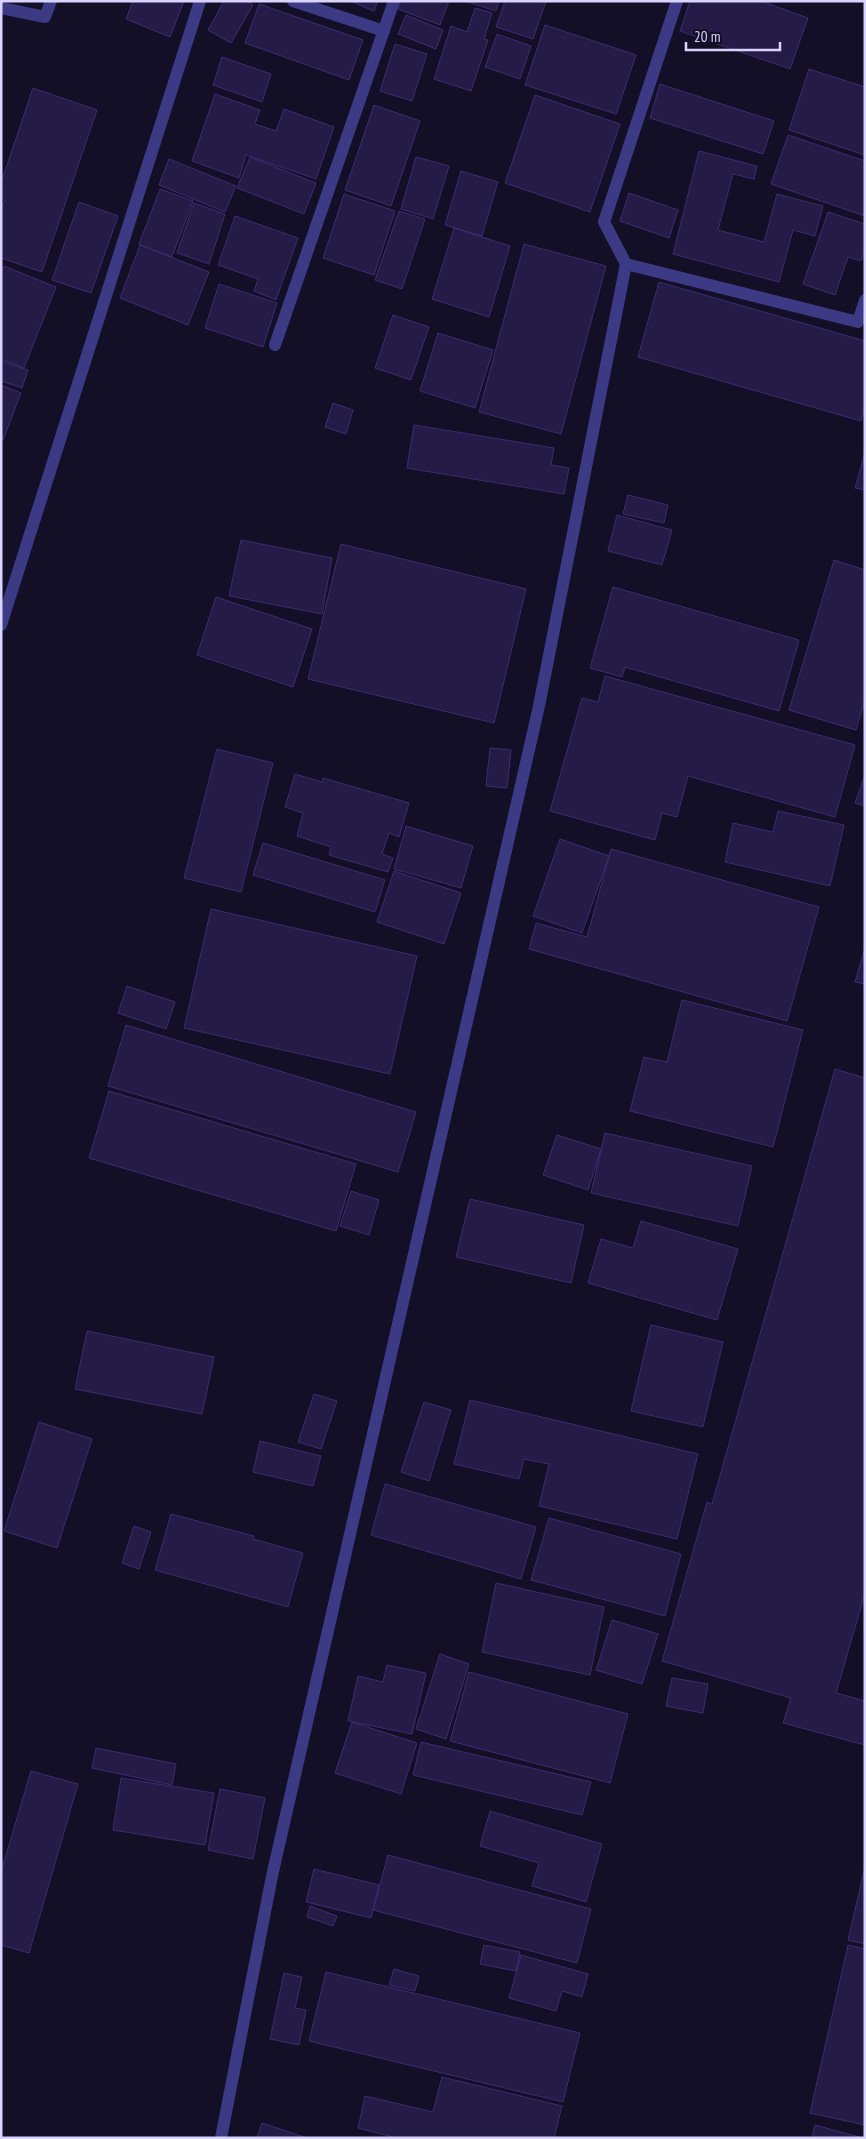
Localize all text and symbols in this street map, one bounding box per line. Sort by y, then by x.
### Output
scale bar [686,20,780,52]
text: 20 m [694,27,720,46]

